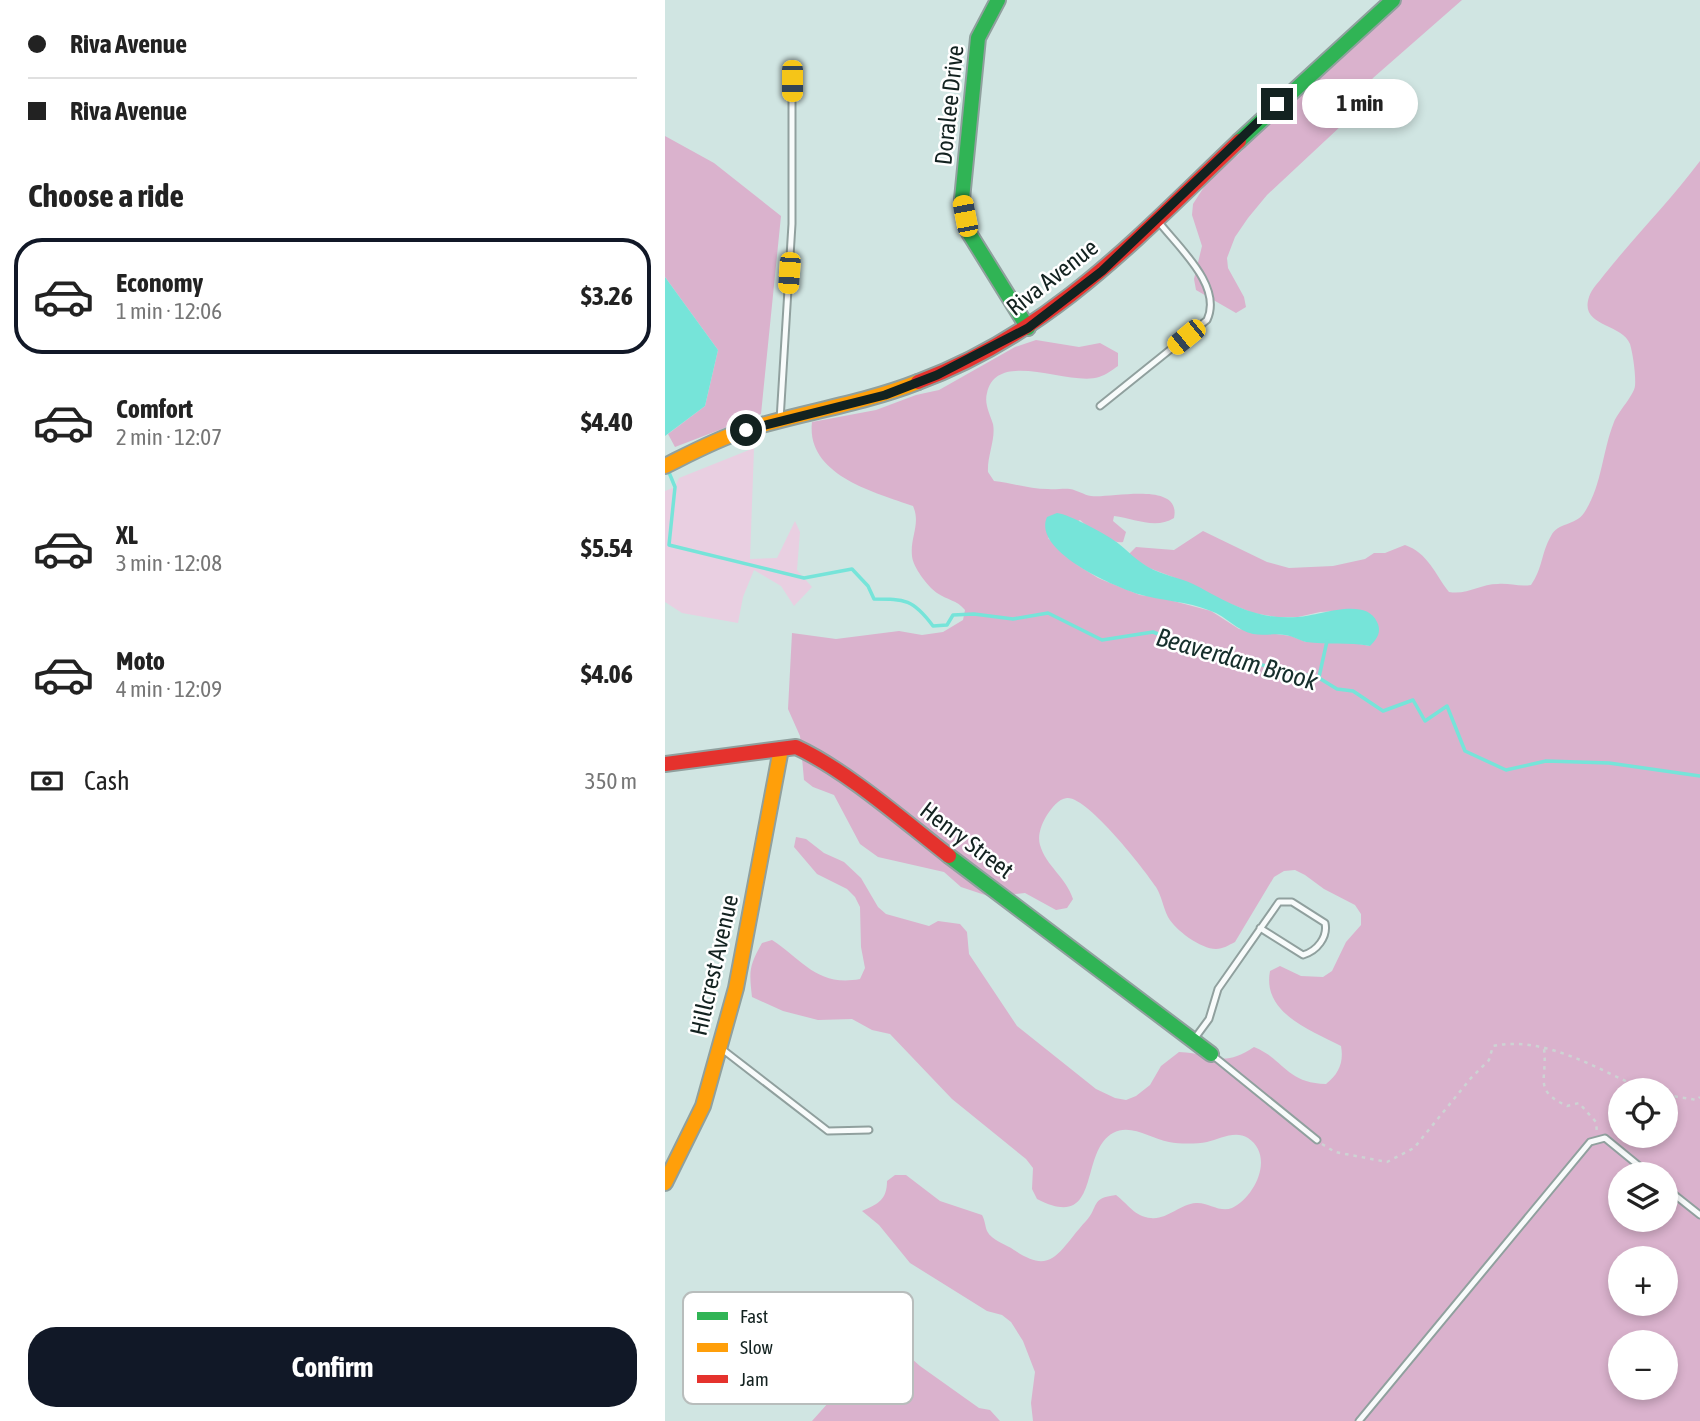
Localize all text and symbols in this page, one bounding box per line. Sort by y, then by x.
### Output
text: Riva Avenue [70,29,187,59]
street label: Doralee Drive [929,44,969,166]
car [782,60,803,102]
callout: 1 min [1301,80,1417,128]
route end [1261,88,1293,120]
text: 1 min [1337,90,1383,116]
text: Riva Avenue [70,96,187,126]
text: Choose a ride [28,177,184,214]
car [951,193,980,239]
street label: Riva Avenue [1001,233,1103,321]
car [778,251,801,295]
icon: car [32,265,95,328]
text: Economy [116,268,203,298]
text: $3.26 [581,281,633,311]
text: 1 min · 12:06 [116,298,222,324]
car [1164,316,1209,358]
icon: car [32,391,95,454]
text: Comfort [116,394,193,424]
text: $4.40 [581,407,633,437]
route start [730,414,762,446]
text: 2 min · 12:07 [116,424,222,450]
icon: car [32,517,95,580]
text: XL [116,520,138,550]
text: $5.54 [581,533,633,563]
text: 3 min · 12:08 [116,550,222,576]
water label: Beaverdam Brook [1153,622,1322,697]
icon: car [32,643,95,706]
text: Moto [116,646,165,676]
text: $4.06 [581,659,633,689]
text: 4 min · 12:09 [116,676,222,702]
icon: cash [28,762,66,800]
text: Cash [84,766,130,796]
text: 350 m [585,768,637,794]
street label: Henry Street [915,796,1019,884]
street label: Hillcrest Avenue [685,892,743,1038]
map controls [1608,1078,1678,1400]
button: locate [1608,1078,1678,1148]
button: layers [1608,1162,1678,1232]
button: + [1608,1246,1678,1316]
legend [683,1292,913,1404]
text: Fast [740,1305,768,1327]
button: Confirm [28,1327,637,1407]
button: − [1608,1330,1678,1400]
text: Slow [740,1336,774,1358]
text: Jam [740,1368,769,1390]

